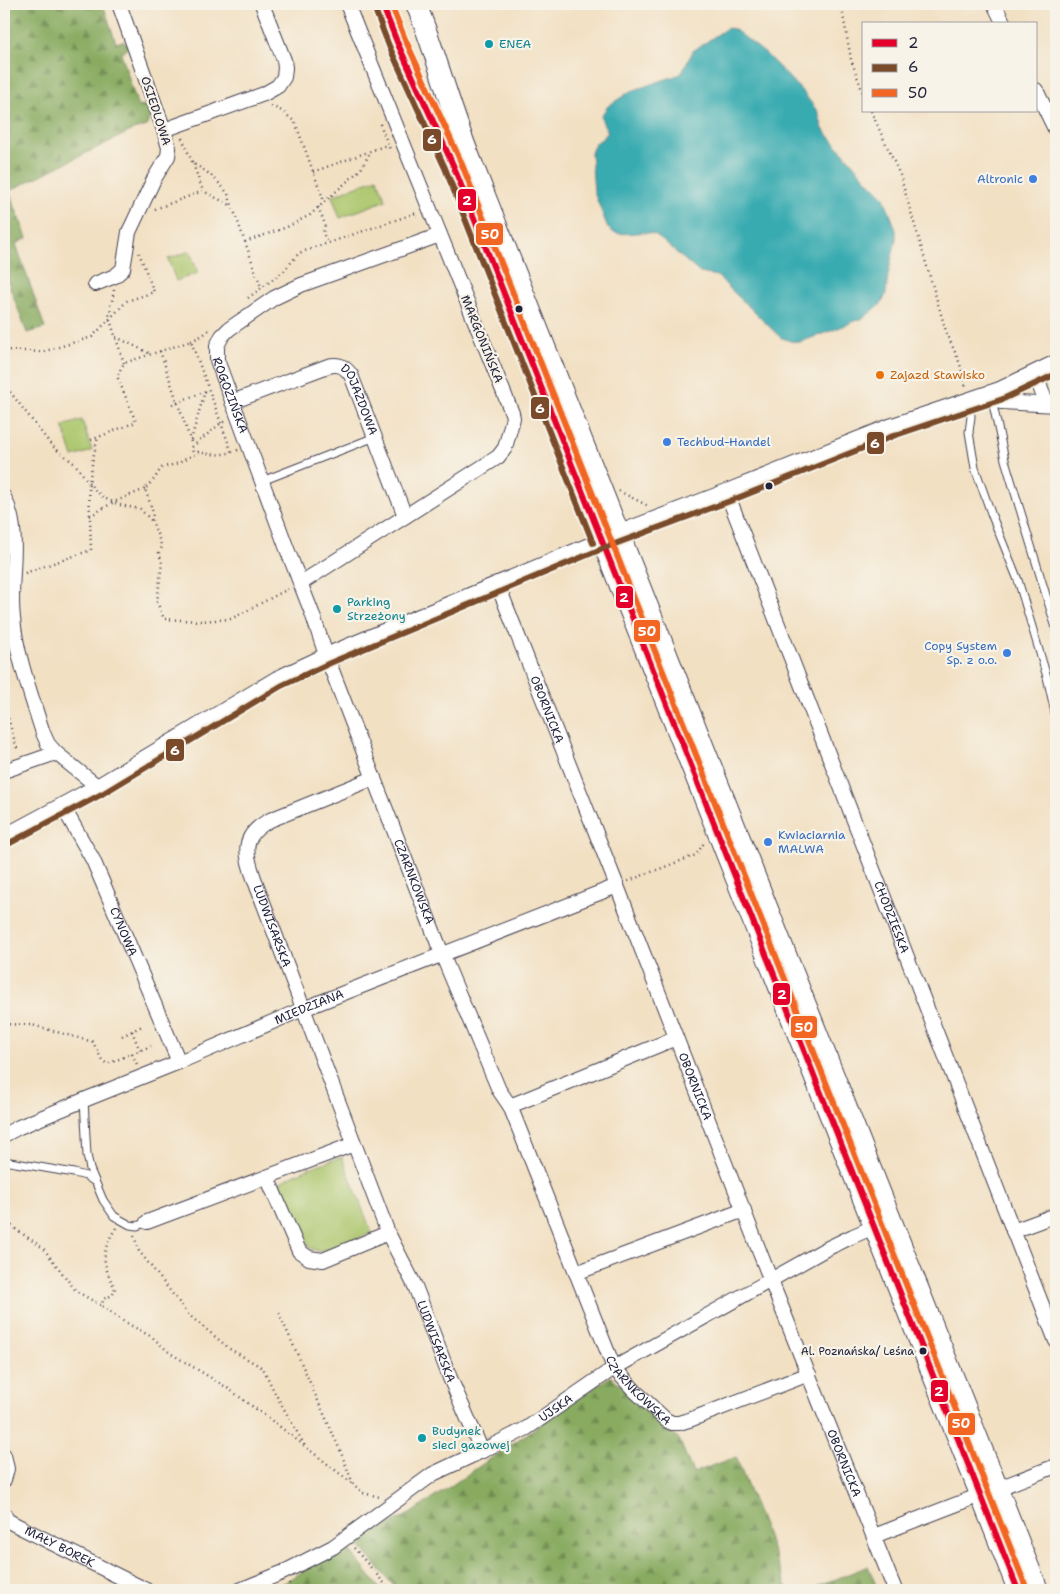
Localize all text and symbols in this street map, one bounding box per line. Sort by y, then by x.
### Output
legend [862,22,1038,112]
text: 2 [908,33,919,53]
place label: ENEA [499,36,532,52]
marker: ENEA [483,38,495,50]
text: 6 [908,57,919,77]
street label: OSIEDLOWA [137,74,175,148]
text: 50 [908,83,928,103]
line badge: 6 [422,128,442,152]
text: 6 [427,130,437,148]
place label: Altronic [977,171,1023,187]
marker: Altronic [1027,173,1039,185]
line badge: 2 [457,188,477,212]
text: 2 [462,191,472,209]
line badge: 50 [475,222,504,246]
text: 50 [481,225,499,243]
street label: MARGONIŃSKA [457,293,507,386]
unlabelled marker [514,304,524,314]
street label: ROGOZIŃSKA [209,355,252,436]
street label: DOJAZDOWA [337,360,381,437]
place label: Zajazd Stawisko [890,367,985,383]
marker: Zajazd Stawisko [874,369,886,381]
line badge: 6 [530,396,550,420]
text: 6 [535,399,545,417]
line badge: 6 [866,431,885,455]
place label: Techbud-Handel [677,434,771,450]
text: 6 [870,434,880,452]
marker: Techbud-Handel [661,436,673,448]
unlabelled marker [764,481,774,491]
line badge: 2 [615,585,634,609]
text: 2 [619,588,629,606]
place label: Parking Strzeżony [347,594,406,624]
marker: Parking Strzeżony [331,603,343,615]
line badge: 50 [633,619,661,643]
text: 50 [638,622,656,640]
place label: Copy System Sp. z o.o. [924,638,997,668]
marker: Copy System Sp. z o.o. [1001,647,1013,659]
street label: OBORNICKA [526,673,568,746]
line badge: 6 [165,738,185,762]
text: 6 [170,741,180,759]
place label: Kwiaciarnia MALWA [778,827,846,857]
marker: Kwiaciarnia MALWA [762,836,774,848]
street label: CZARNKOWSKA [390,837,438,927]
street label: CHODZIESKA [870,879,913,956]
street label: LUDWISARSKA [249,883,295,970]
street label: CYNOWA [106,905,141,959]
line badge: 2 [772,982,791,1006]
text: 2 [777,985,787,1003]
street label: MIEDZIANA [272,986,346,1028]
line badge: 50 [790,1015,818,1039]
text: 50 [795,1018,813,1036]
street label: OBORNICKA [675,1050,716,1123]
street label: LUDWISARSKA [413,1298,459,1385]
place label: Al. Poznańska/ Leśna [801,1344,914,1359]
marker: Al. Poznańska/ Leśna [918,1346,928,1356]
street label: CZARNKOWSKA [602,1353,675,1429]
line badge: 2 [930,1379,949,1403]
text: 2 [934,1382,944,1400]
street label: UJSKA [536,1391,576,1426]
line badge: 50 [947,1412,976,1436]
text: 50 [952,1414,970,1432]
place label: Budynek sieci gazowej [432,1423,510,1453]
street label: OBORNICKA [823,1427,865,1499]
marker: Budynek sieci gazowej [416,1432,428,1444]
street label: MAŁY BOREK [22,1523,98,1571]

